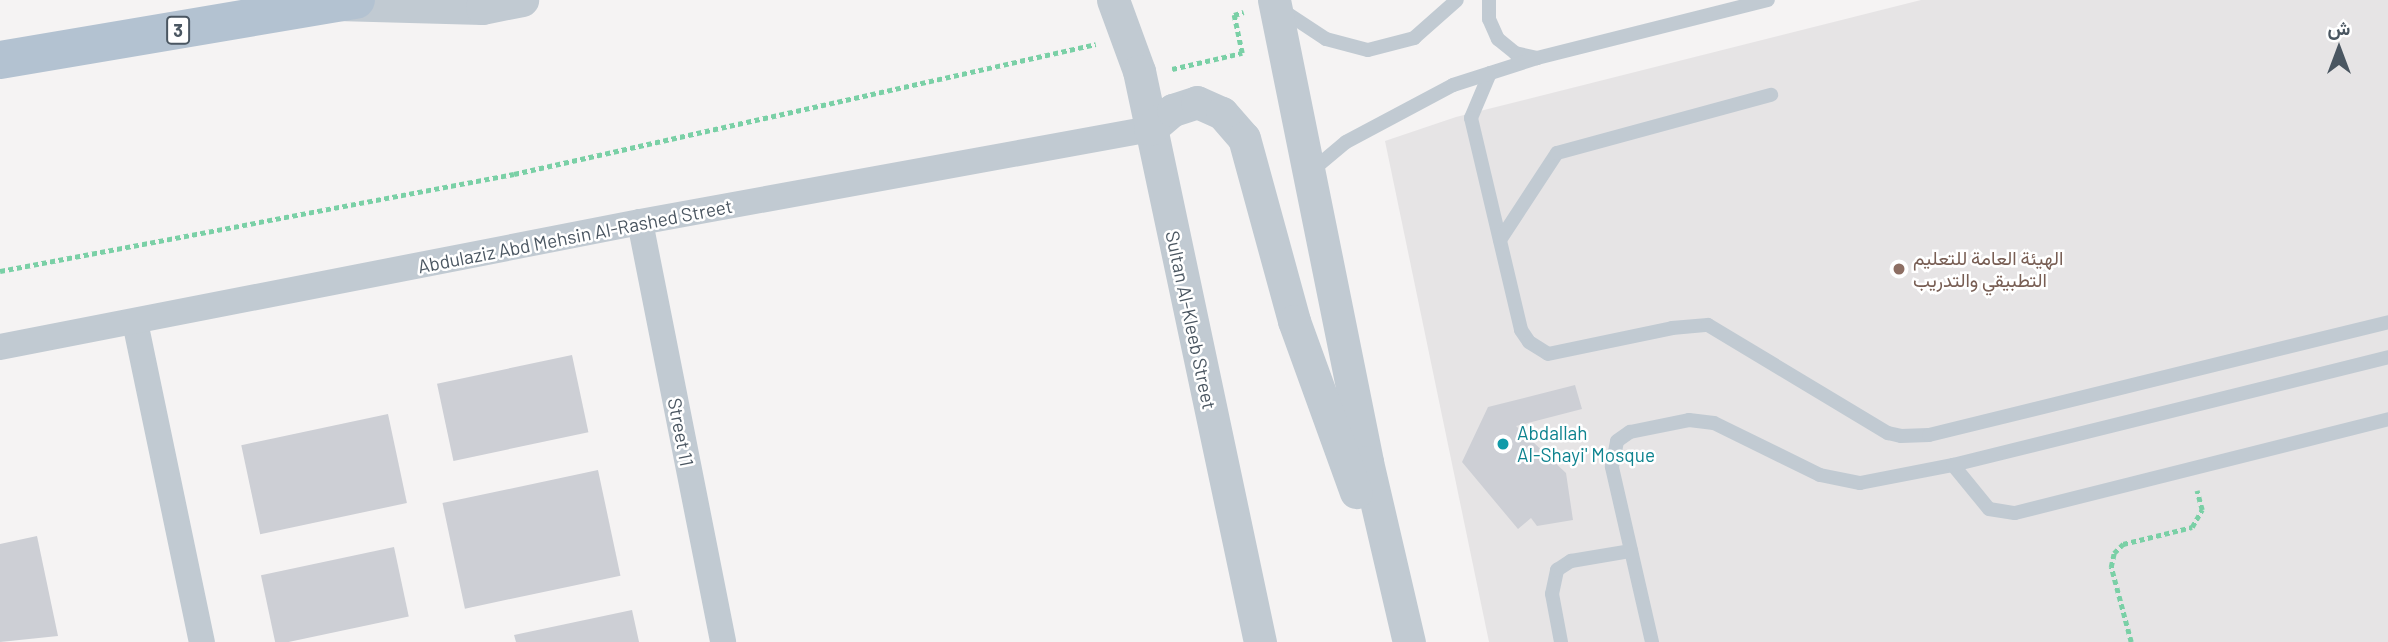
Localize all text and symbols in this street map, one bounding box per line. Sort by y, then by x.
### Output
north arrow [2304,14,2374,84]
road number: 3 [166,15,190,44]
text: ش [2328,16,2350,39]
street label: Abdulaziz Abd Mehsin Al-Rashed Street [416,194,734,278]
street label: Sultan Al-Kleeb Street [1161,229,1221,411]
place label: الهيئة العامة للتعليم التطبيقي والتدريب [1913,247,2063,291]
marker: الهيئة العامة للتعليم التطبيقي والتدريب [1891,261,1907,277]
street label: Street 11 [663,396,699,468]
place label: Abdallah Al-Shayi' Mosque [1517,422,1655,466]
marker: Abdallah Al-Shayi' Mosque [1495,436,1511,452]

